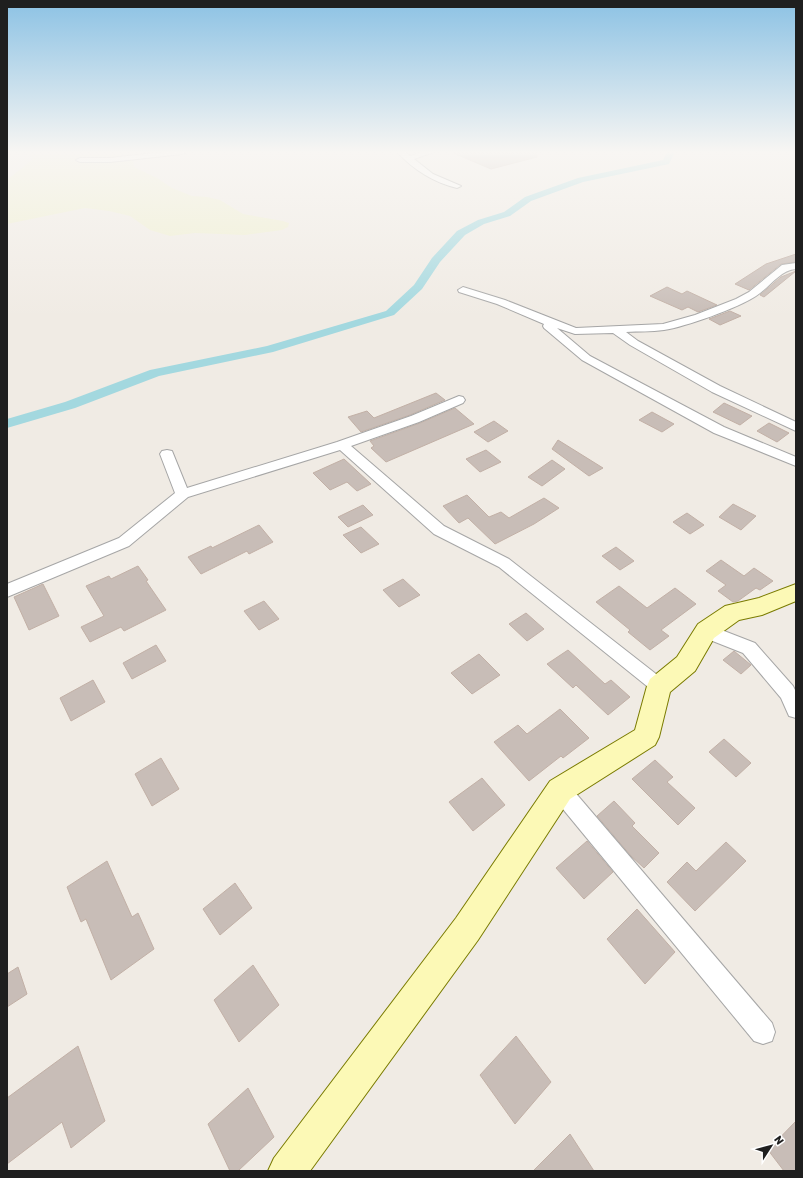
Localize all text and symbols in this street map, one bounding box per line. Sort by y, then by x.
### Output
north arrow [751,1126,791,1166]
text: N [771,1133,786,1148]

